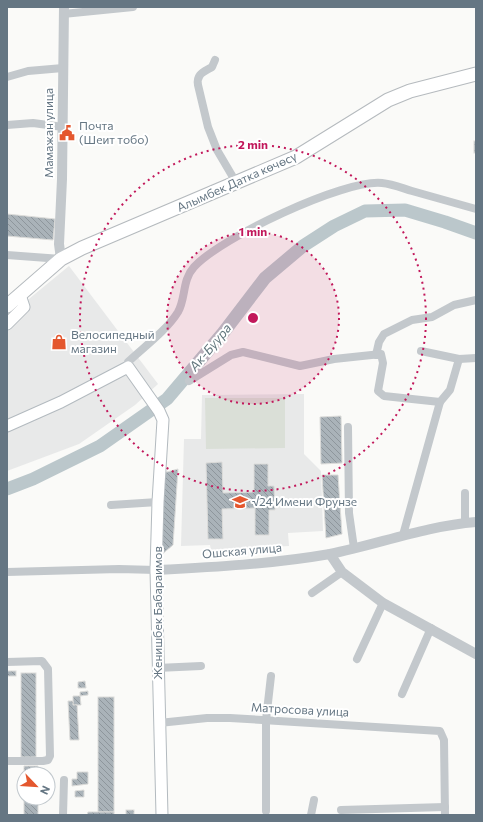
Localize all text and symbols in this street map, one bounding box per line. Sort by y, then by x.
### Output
street label: Мамажан улица [41,88,55,178]
place label: Почта (Шеит тобо) [79,118,149,146]
public building icon: Почта (Шеит тобо) [58,124,76,142]
text: 2 min [238,137,268,151]
street label: Алымбек Датка көчөсү [174,148,299,214]
text: 1 min [239,224,267,238]
centre of rings [246,311,260,325]
water label: Ак-Буура [185,320,235,375]
place label: Велосипедный магазин [71,327,155,355]
shop icon: Велосипедный магазин [50,333,68,351]
school or university icon: √24 Имени Фрунзе [231,493,249,511]
place label: √24 Имени Фрунзе [252,494,357,508]
street label: Ошская улица [202,540,282,560]
street label: Женишбек Бабараимов [150,546,164,680]
street label: Матросова улица [251,699,349,719]
north arrow [16,766,56,806]
text: N [38,784,53,797]

